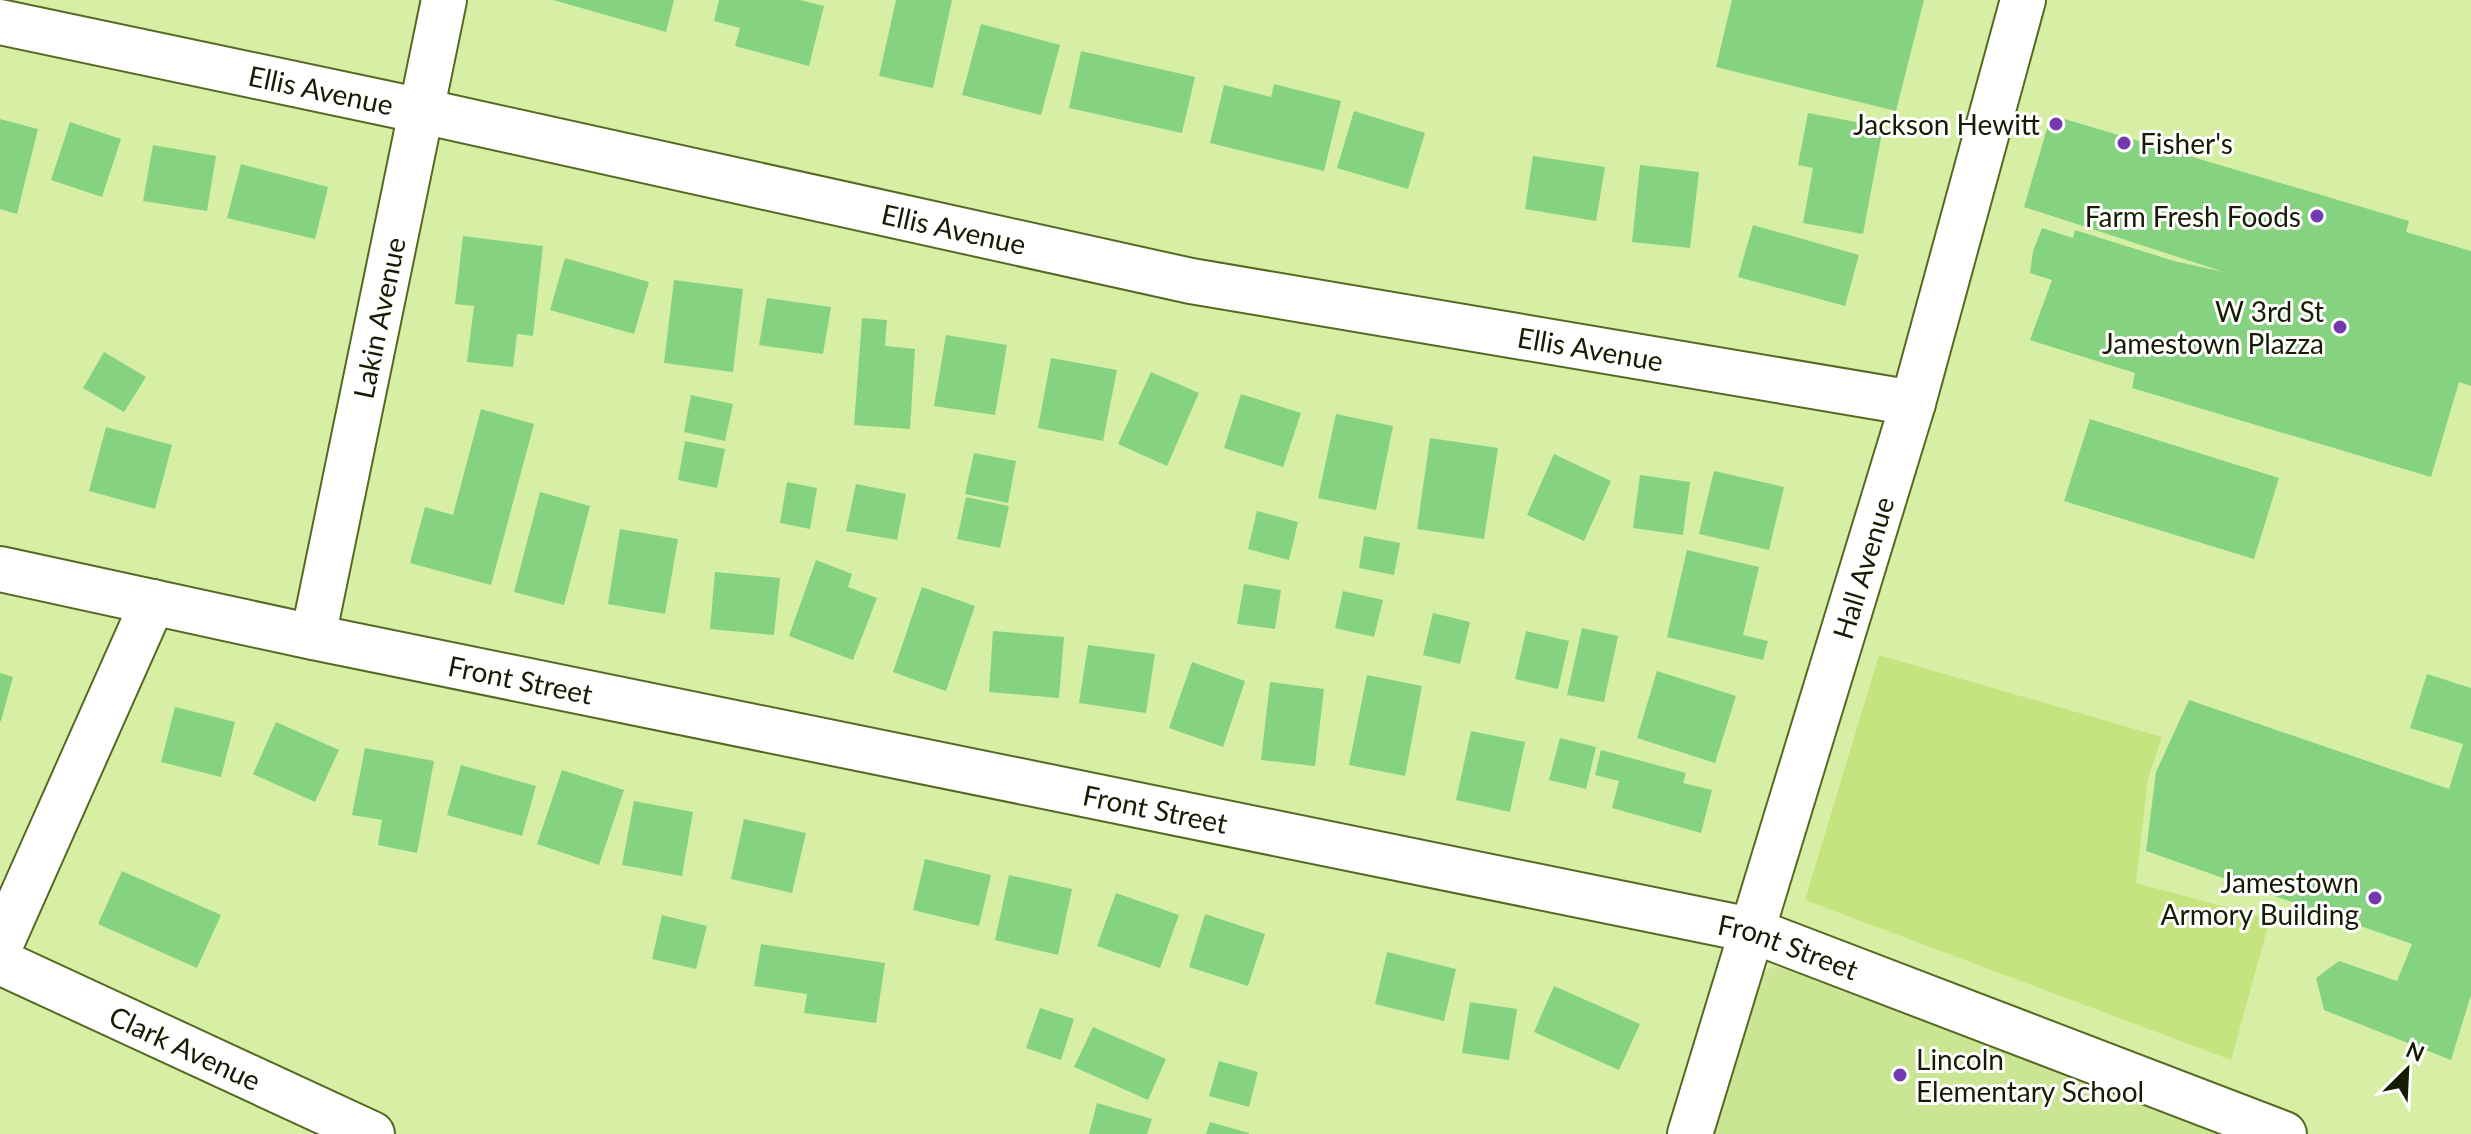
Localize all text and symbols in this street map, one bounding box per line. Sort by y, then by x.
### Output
street label: Ellis Avenue [245,58,396,121]
place label: Jackson Hewitt [1853,107,2040,141]
marker: Jackson Hewitt [2047,115,2065,133]
place label: Fisher's [2140,126,2233,160]
marker: Fisher's [2115,134,2133,152]
street label: Ellis Avenue [878,196,1029,261]
place label: Farm Fresh Foods [2085,199,2301,233]
marker: Farm Fresh Foods [2308,207,2326,225]
street label: Lakin Avenue [346,234,412,401]
place label: W 3rd St Jamestown Plazza [2102,294,2324,360]
marker: W 3rd St Jamestown Plazza [2331,318,2349,336]
street label: Ellis Avenue [1515,319,1666,378]
street label: Hall Avenue [1825,492,1900,643]
street label: Front Street [445,648,596,711]
street label: Front Street [1080,777,1231,840]
place label: Jamestown Armory Building [2161,865,2359,931]
marker: Jamestown Armory Building [2366,889,2384,907]
street label: Front Street [1715,907,1863,986]
street label: Clark Avenue [104,998,266,1097]
north arrow [2367,1030,2447,1110]
text: N [2402,1035,2429,1067]
place label: Lincoln Elementary School [1916,1042,2144,1108]
marker: Lincoln Elementary School [1891,1066,1909,1084]

